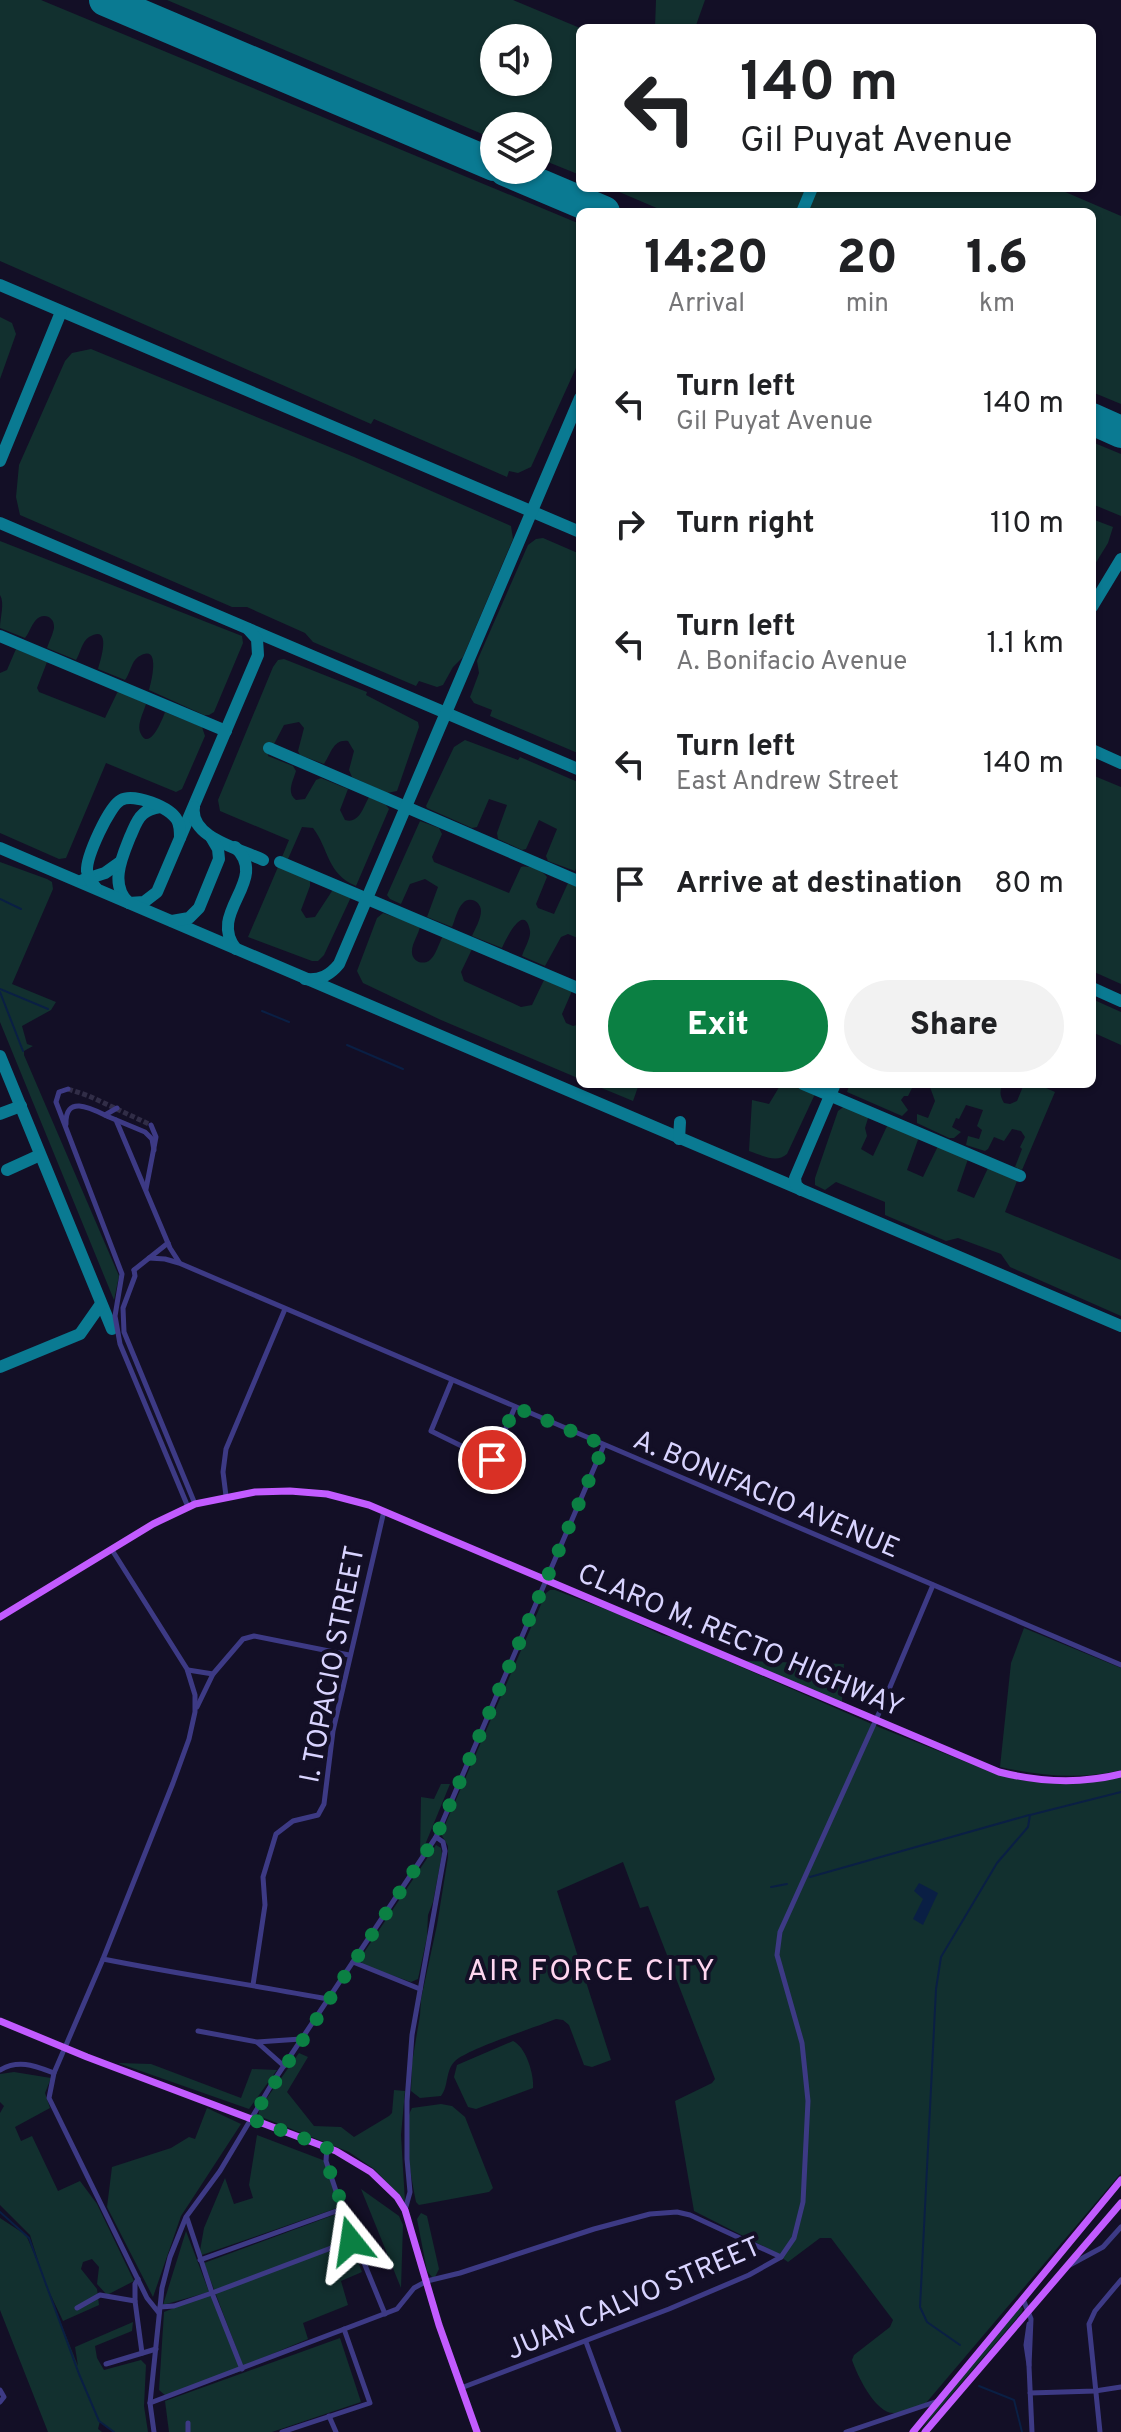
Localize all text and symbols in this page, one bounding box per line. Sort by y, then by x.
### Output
map controls [480,24,552,184]
button: sound [480,24,552,96]
text: 140 m [740,50,898,120]
icon: left [608,56,712,160]
button: layers [480,112,552,184]
text: Gil Puyat Avenue [740,119,1012,165]
text: 14:20 [644,230,769,290]
text: 20 [837,230,898,290]
text: 1.6 [966,230,1028,290]
text: Arrival [668,288,745,321]
text: min [846,288,889,321]
text: km [979,288,1015,321]
text: Turn left [676,369,796,406]
icon: left [608,382,652,426]
text: 140 m [983,386,1064,423]
text: Gil Puyat Avenue [676,406,873,439]
icon: right [608,502,652,546]
text: Turn right [676,506,814,543]
text: 110 m [990,506,1064,543]
text: Turn left [676,609,796,646]
icon: left [608,622,652,666]
text: 1.1 km [986,626,1064,663]
text: A. Bonifacio Avenue [676,646,907,679]
text: Turn left [676,729,796,766]
icon: left [608,742,652,786]
text: 140 m [983,746,1064,783]
text: East Andrew Street [676,766,899,799]
icon: arrive [608,862,652,906]
text: Arrive at destination [676,866,962,903]
text: 80 m [994,866,1064,903]
button: Exit [608,980,828,1072]
button: Share [844,980,1064,1072]
street label: A. BONIFACIO AVENUE [627,1423,904,1568]
pin [458,1426,526,1494]
icon: arrive [470,1438,514,1482]
street label: I. TOPACIO STREET [293,1543,375,1786]
street label: CLARO M. RECTO HIGHWAY [571,1557,908,1727]
district label: AIR FORCE CITY [467,1954,717,1991]
position arrow [309,2199,393,2283]
street label: JUAN CALVO STREET [502,2230,767,2370]

